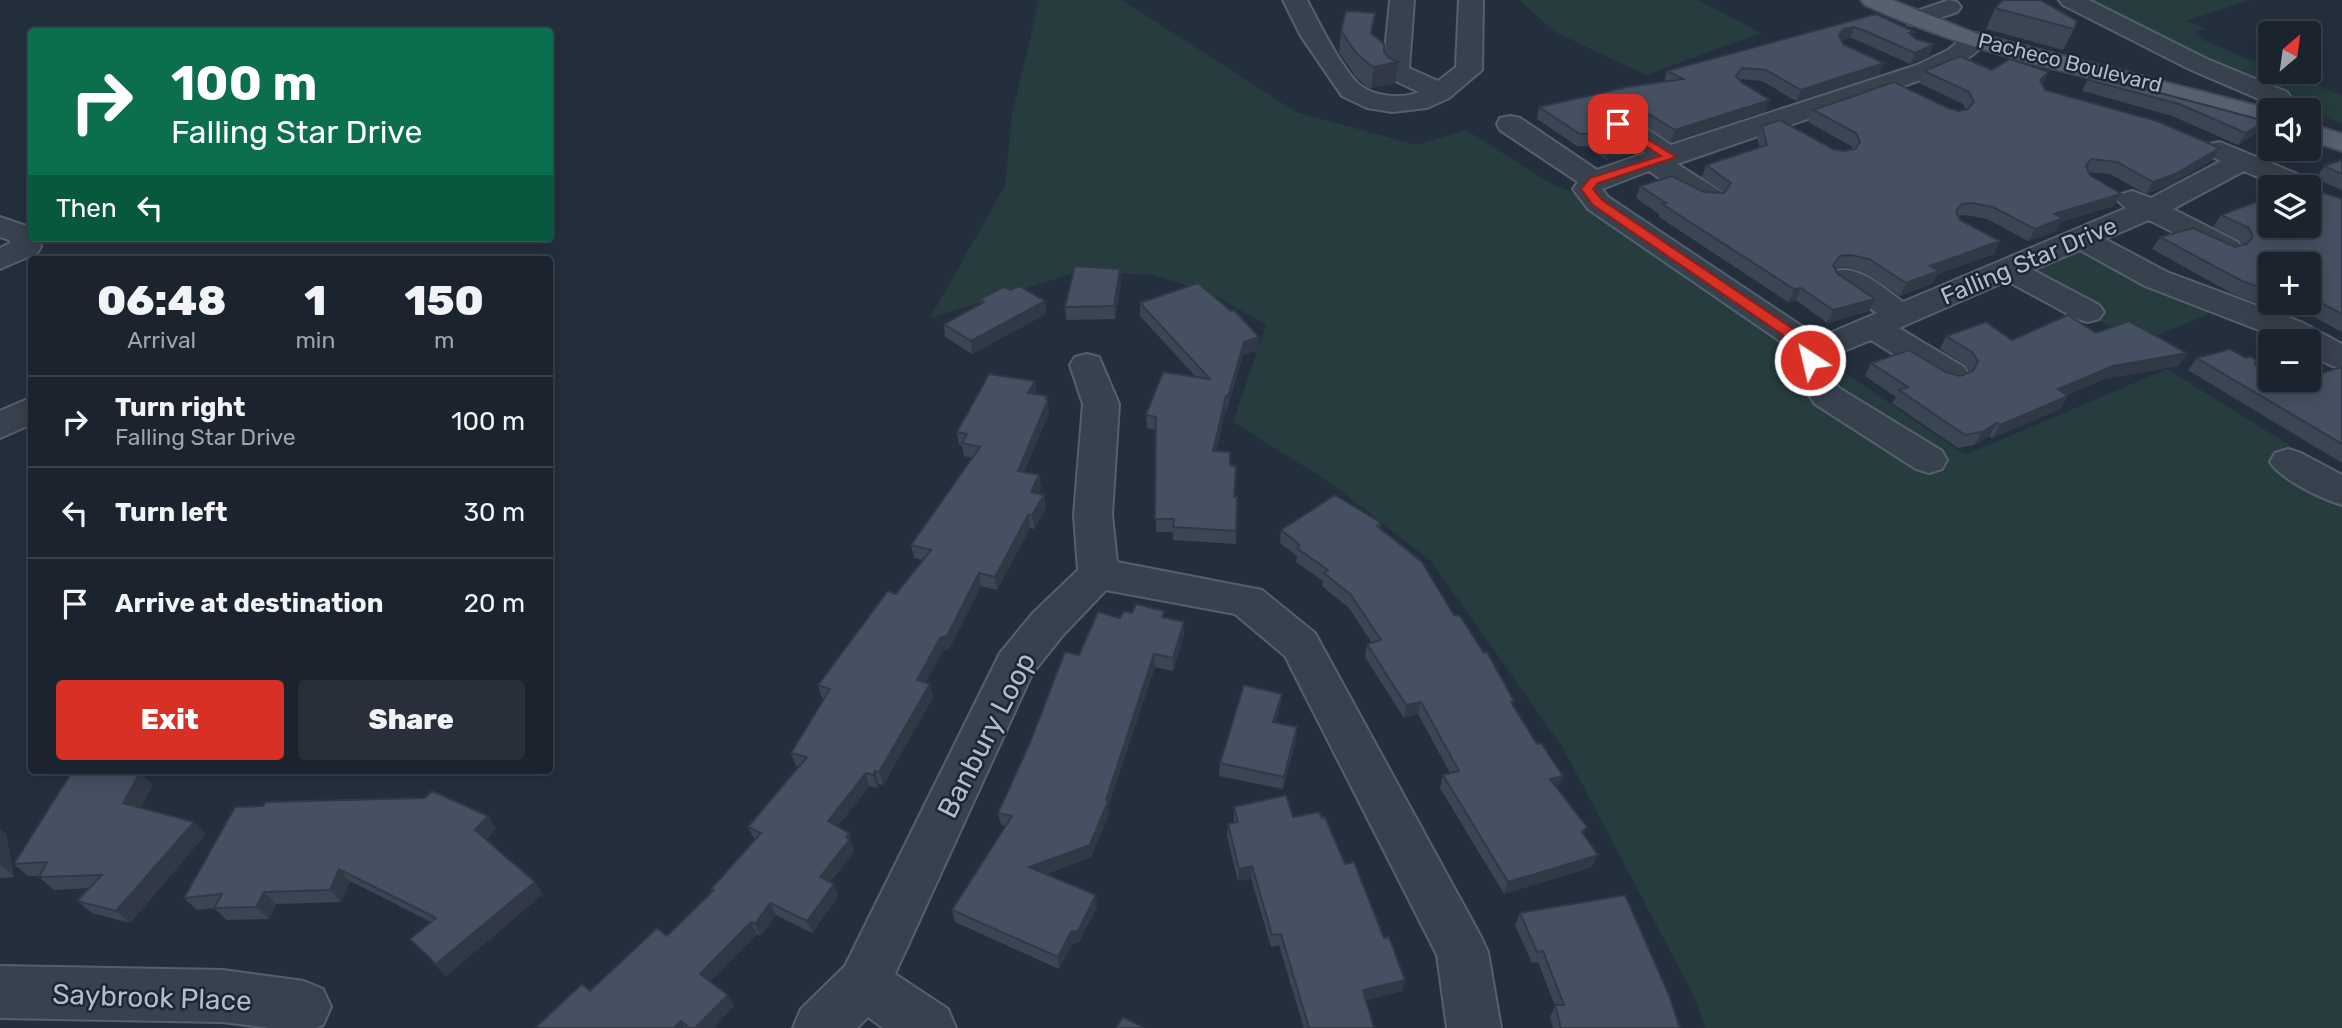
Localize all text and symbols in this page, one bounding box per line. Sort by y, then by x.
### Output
north arrow [2258,21,2320,84]
map controls [2258,21,2321,392]
street label: Pacheco Boulevard [1976,28,2164,97]
text: 100 m [171,54,317,112]
icon: right [56,56,147,147]
pin [1588,94,1648,154]
button: sound [2258,98,2321,161]
icon: arrive [1599,105,1637,143]
text: Falling Star Drive [171,113,422,151]
button: layers [2258,175,2321,238]
icon: left [131,189,169,227]
text: Then [56,193,117,224]
street label: Falling Star Drive [1937,211,2121,311]
button: + [2258,252,2321,315]
text: 06:48 [97,276,226,326]
text: 1 [304,276,326,326]
text: 150 [404,276,484,326]
position arrow [1773,323,1847,397]
text: Arrival [127,326,196,354]
text: min [295,326,335,354]
text: m [434,326,454,354]
button: − [2258,329,2321,392]
text: Turn right [115,392,245,423]
icon: right [56,403,94,441]
text: 100 m [451,406,525,437]
text: Falling Star Drive [115,423,296,451]
icon: left [56,494,94,532]
text: Turn left [115,497,227,528]
text: 30 m [463,497,525,528]
icon: arrive [56,585,94,623]
text: Arrive at destination [115,588,383,619]
text: 20 m [464,588,525,619]
street label: Banbury Loop [931,647,1042,823]
button: Exit [56,680,284,760]
button: Share [298,680,525,760]
street label: Saybrook Place [52,978,252,1017]

